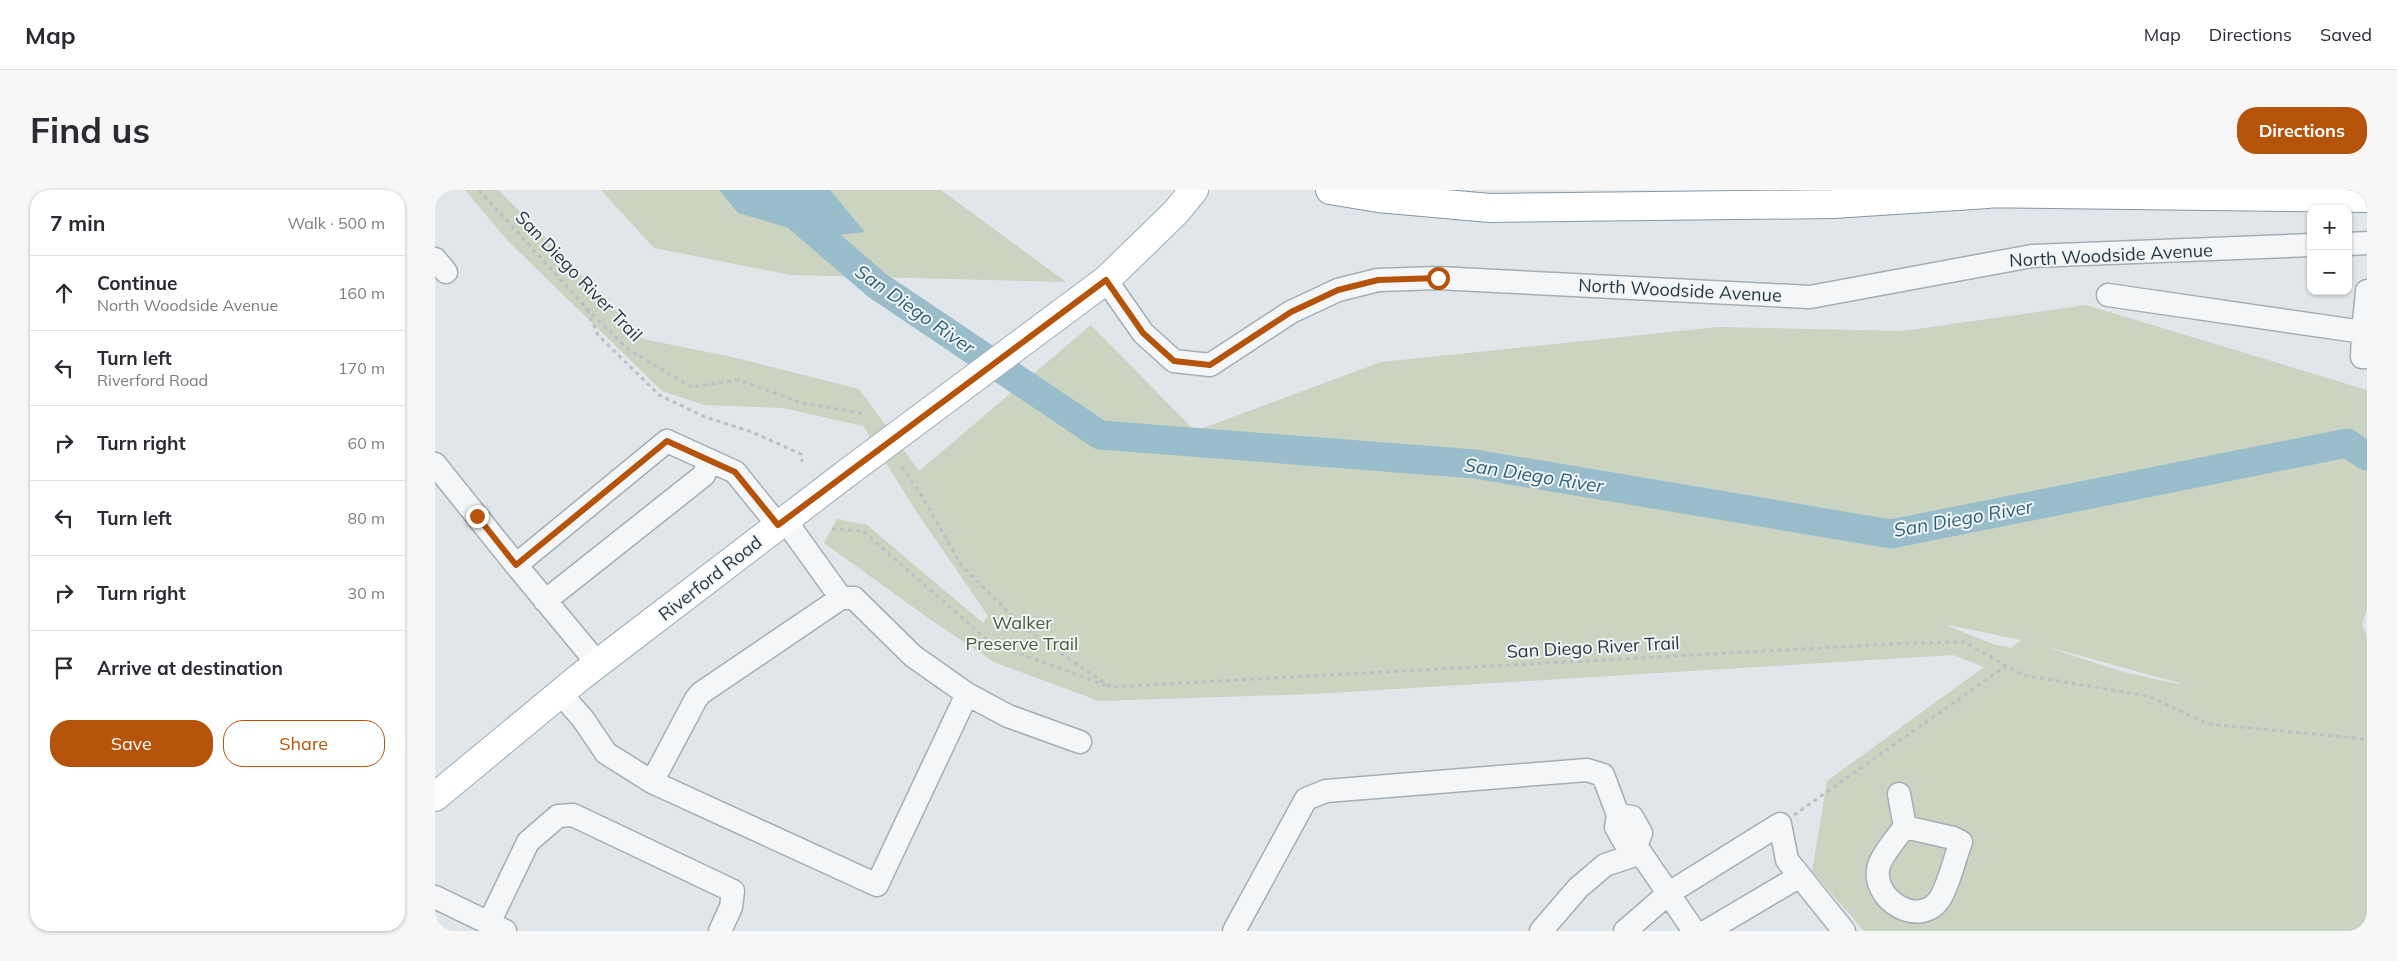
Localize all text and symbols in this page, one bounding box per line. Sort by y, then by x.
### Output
text: Map [25,20,76,50]
text: Map [2144,23,2181,46]
text: Directions [2209,23,2292,46]
text: Saved [2320,23,2372,46]
button: Directions [2237,107,2367,154]
text: Find us [30,108,150,152]
map controls [2307,205,2352,295]
button: + [2307,205,2352,250]
street label: San Diego River Trail [511,206,647,346]
text: 7 min [50,210,105,236]
text: Walk · 500 m [287,213,385,233]
street label: North Woodside Avenue [2009,238,2213,272]
button: − [2307,250,2352,295]
water label: San Diego River [851,259,980,360]
route start [1427,267,1450,290]
text: Continue [97,271,177,295]
street label: North Woodside Avenue [1578,273,1782,307]
icon: ahead [50,279,78,307]
text: 160 m [338,283,385,303]
text: North Woodside Avenue [97,295,278,315]
text: Turn left [97,346,172,370]
icon: left [50,354,78,382]
text: 170 m [338,358,385,378]
text: Riverford Road [97,370,208,390]
icon: right [50,429,78,457]
text: Turn right [97,431,186,455]
text: 60 m [348,433,385,453]
water label: San Diego River [1463,452,1606,498]
water label: San Diego River [1892,494,2035,542]
icon: left [50,504,78,532]
route end [466,505,489,528]
text: Turn left [97,506,172,530]
text: 80 m [348,508,385,528]
street label: Riverford Road [654,530,766,626]
icon: right [50,579,78,607]
text: Turn right [97,581,186,605]
text: 30 m [348,583,385,603]
park label: Walker Preserve Trail [966,611,1078,655]
street label: San Diego River Trail [1506,631,1680,663]
icon: arrive [50,654,78,682]
text: Arrive at destination [97,656,283,680]
button: Save [50,720,213,767]
button: Share [223,720,385,767]

